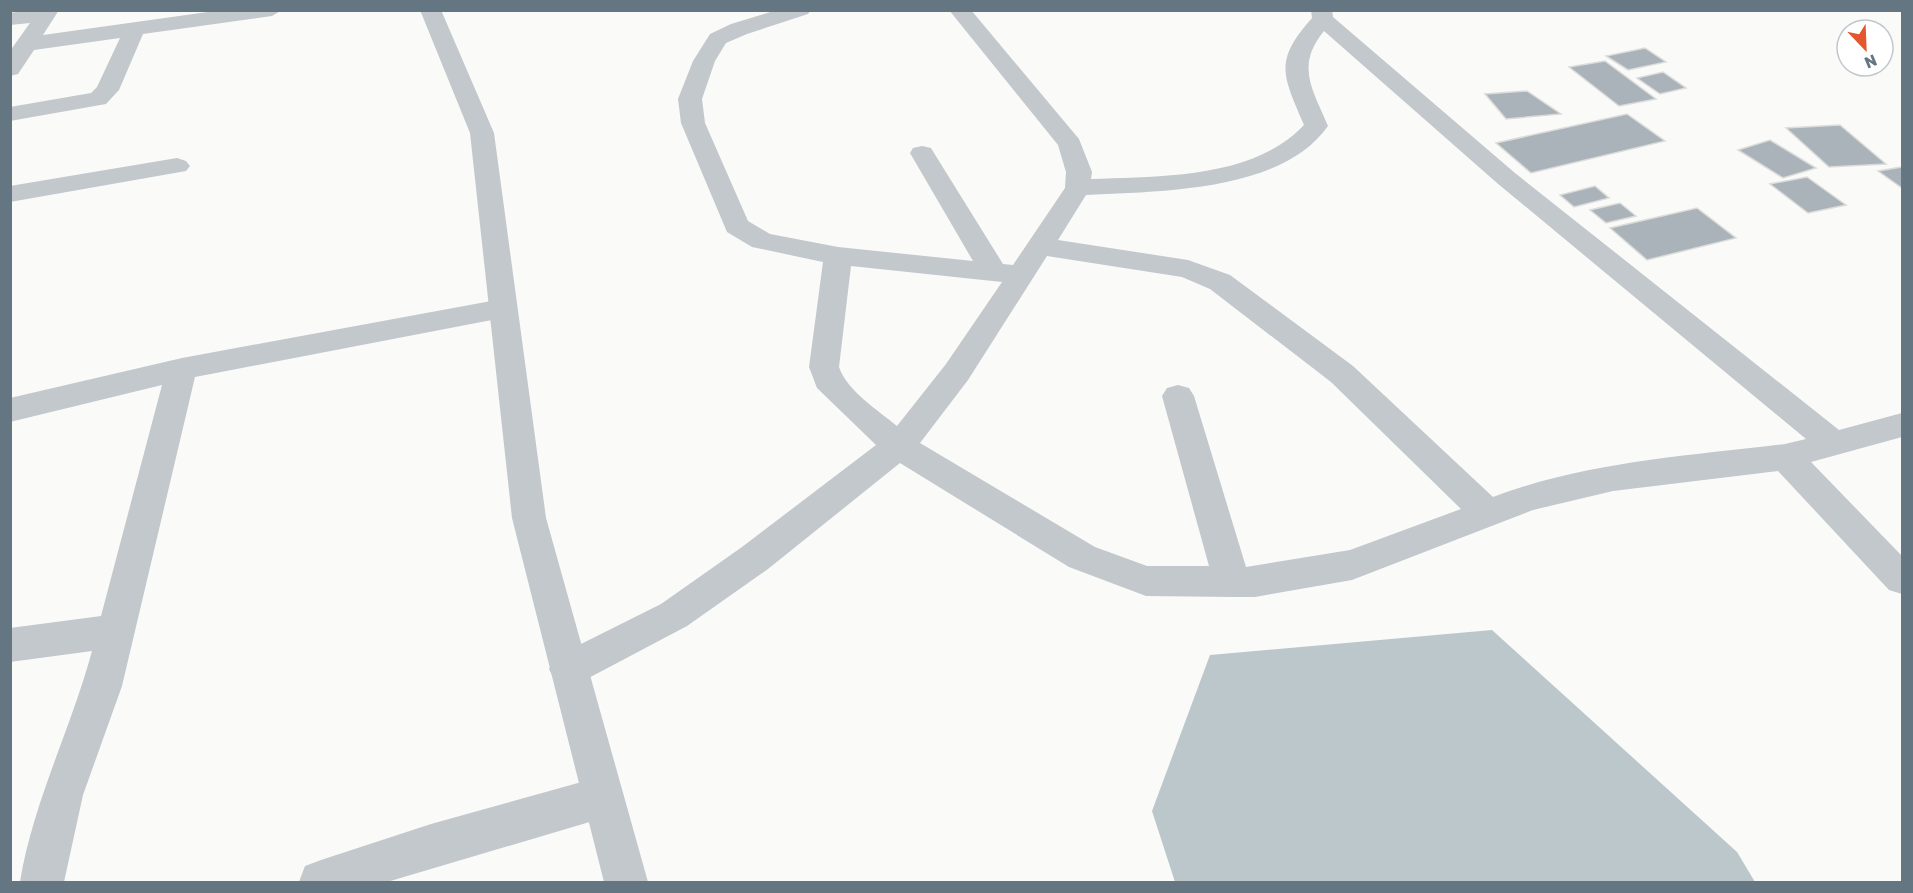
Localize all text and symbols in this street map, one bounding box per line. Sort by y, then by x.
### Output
north arrow [1835,18,1895,78]
text: N [1862,50,1880,72]

